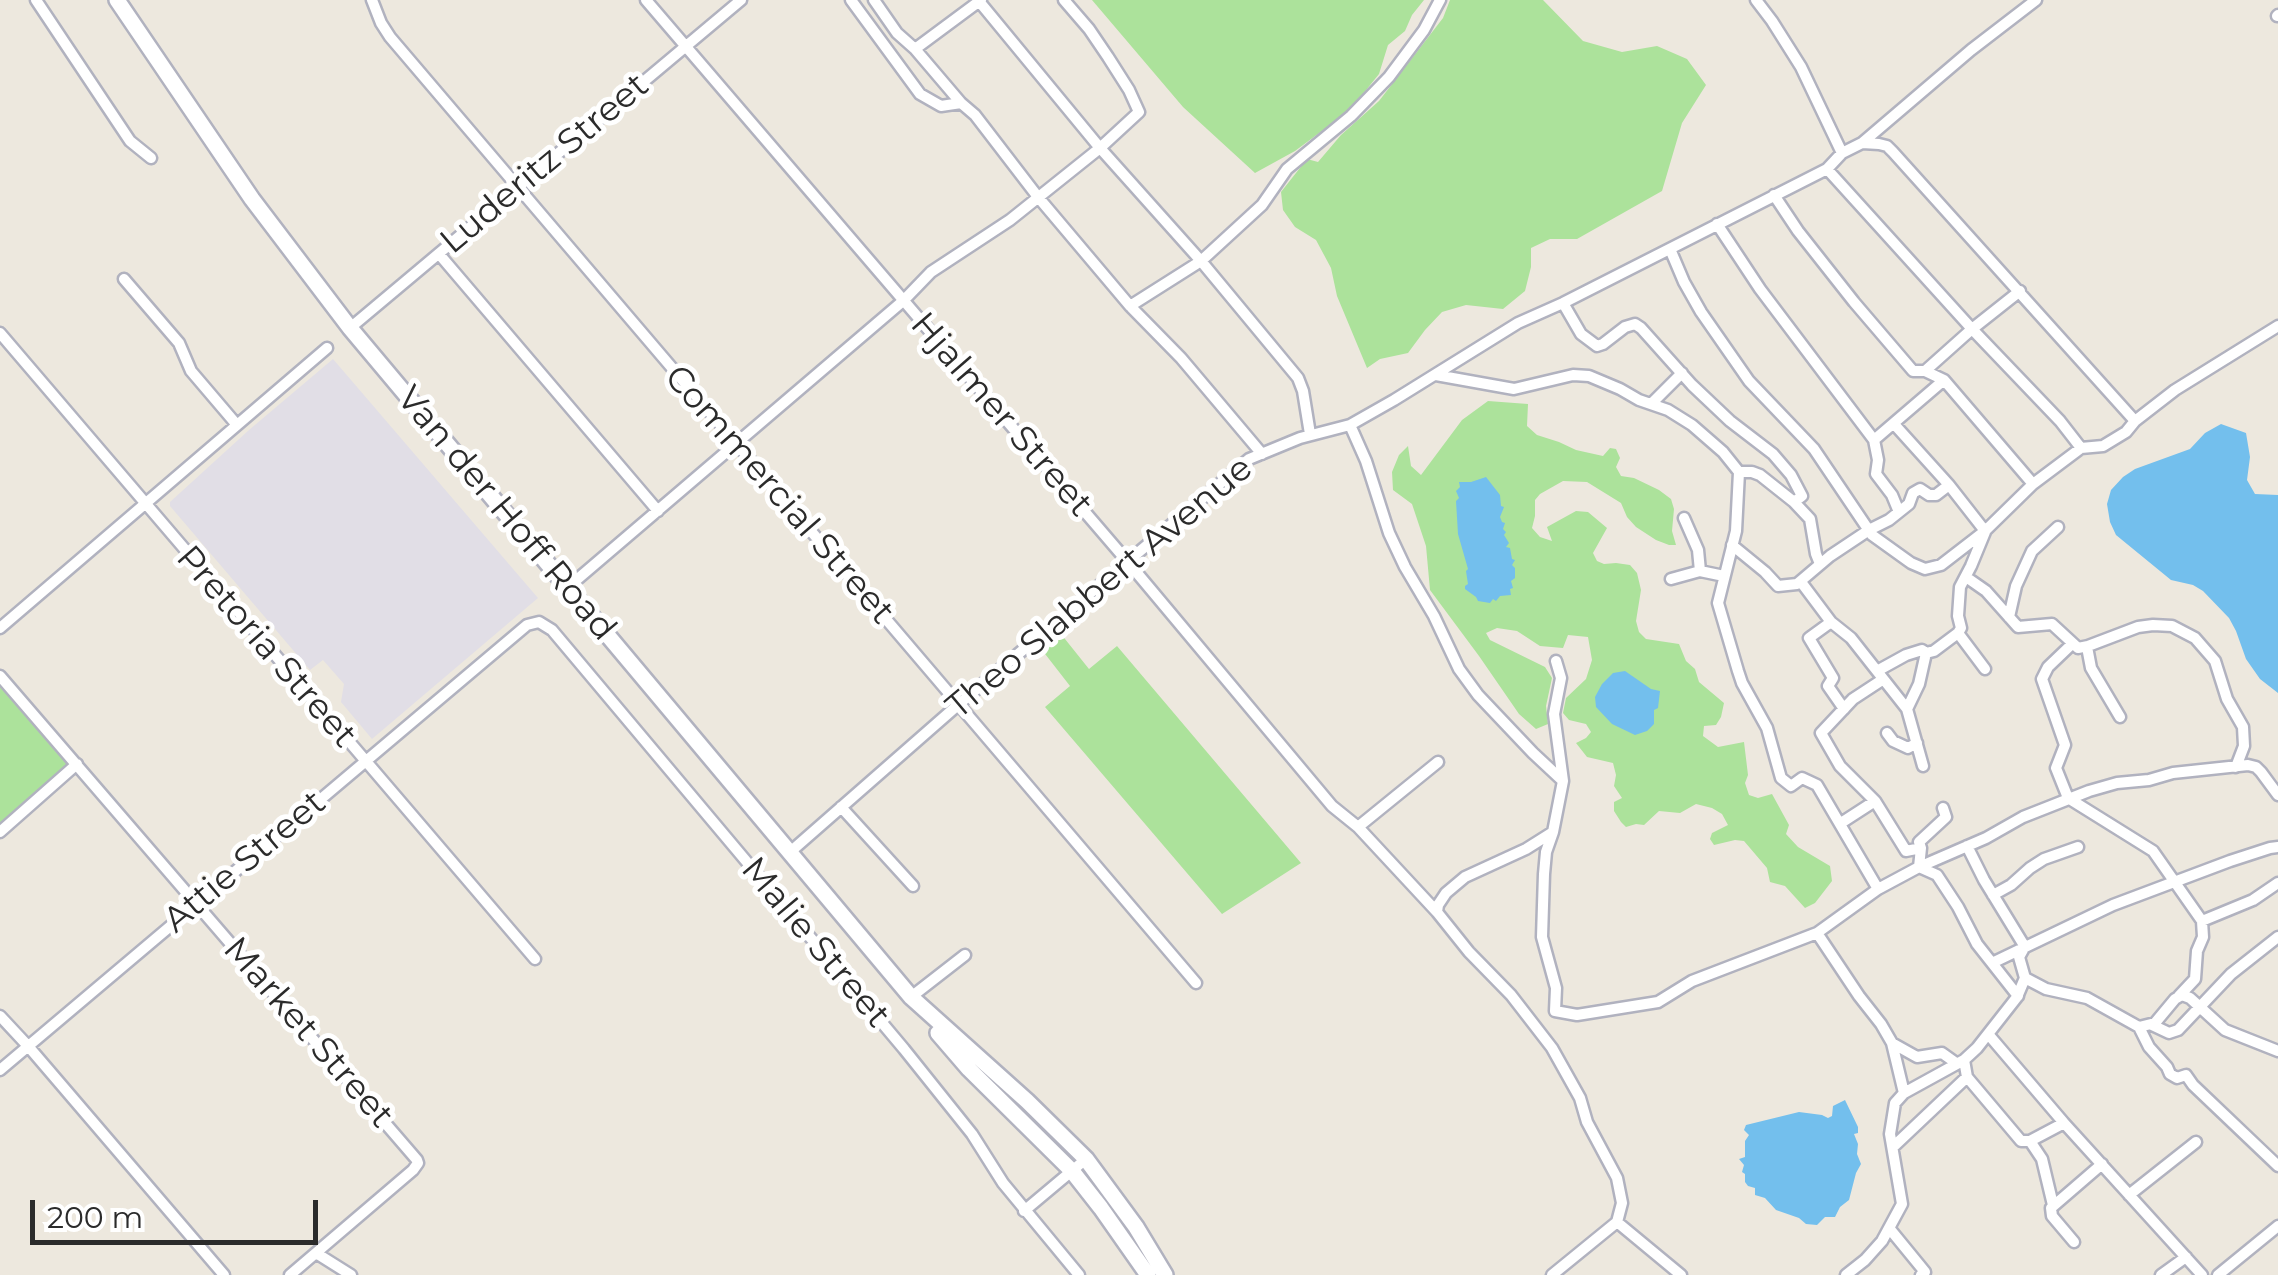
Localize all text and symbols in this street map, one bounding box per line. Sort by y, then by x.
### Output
street label: Luderitz Street [432,65,658,263]
street label: Hjalmer Street [901,305,1101,525]
street label: Commercial Street [655,357,903,633]
street label: Van der Hoff Road [387,378,625,650]
street label: Theo Slabbert Avenue [939,448,1261,728]
street label: Pretoria Street [167,538,365,756]
street label: Attie Street [156,782,334,942]
street label: Malie Street [732,849,898,1037]
street label: Market Street [214,929,402,1137]
scale bar [35,1180,322,1242]
text: 200 m [47,1199,143,1236]

